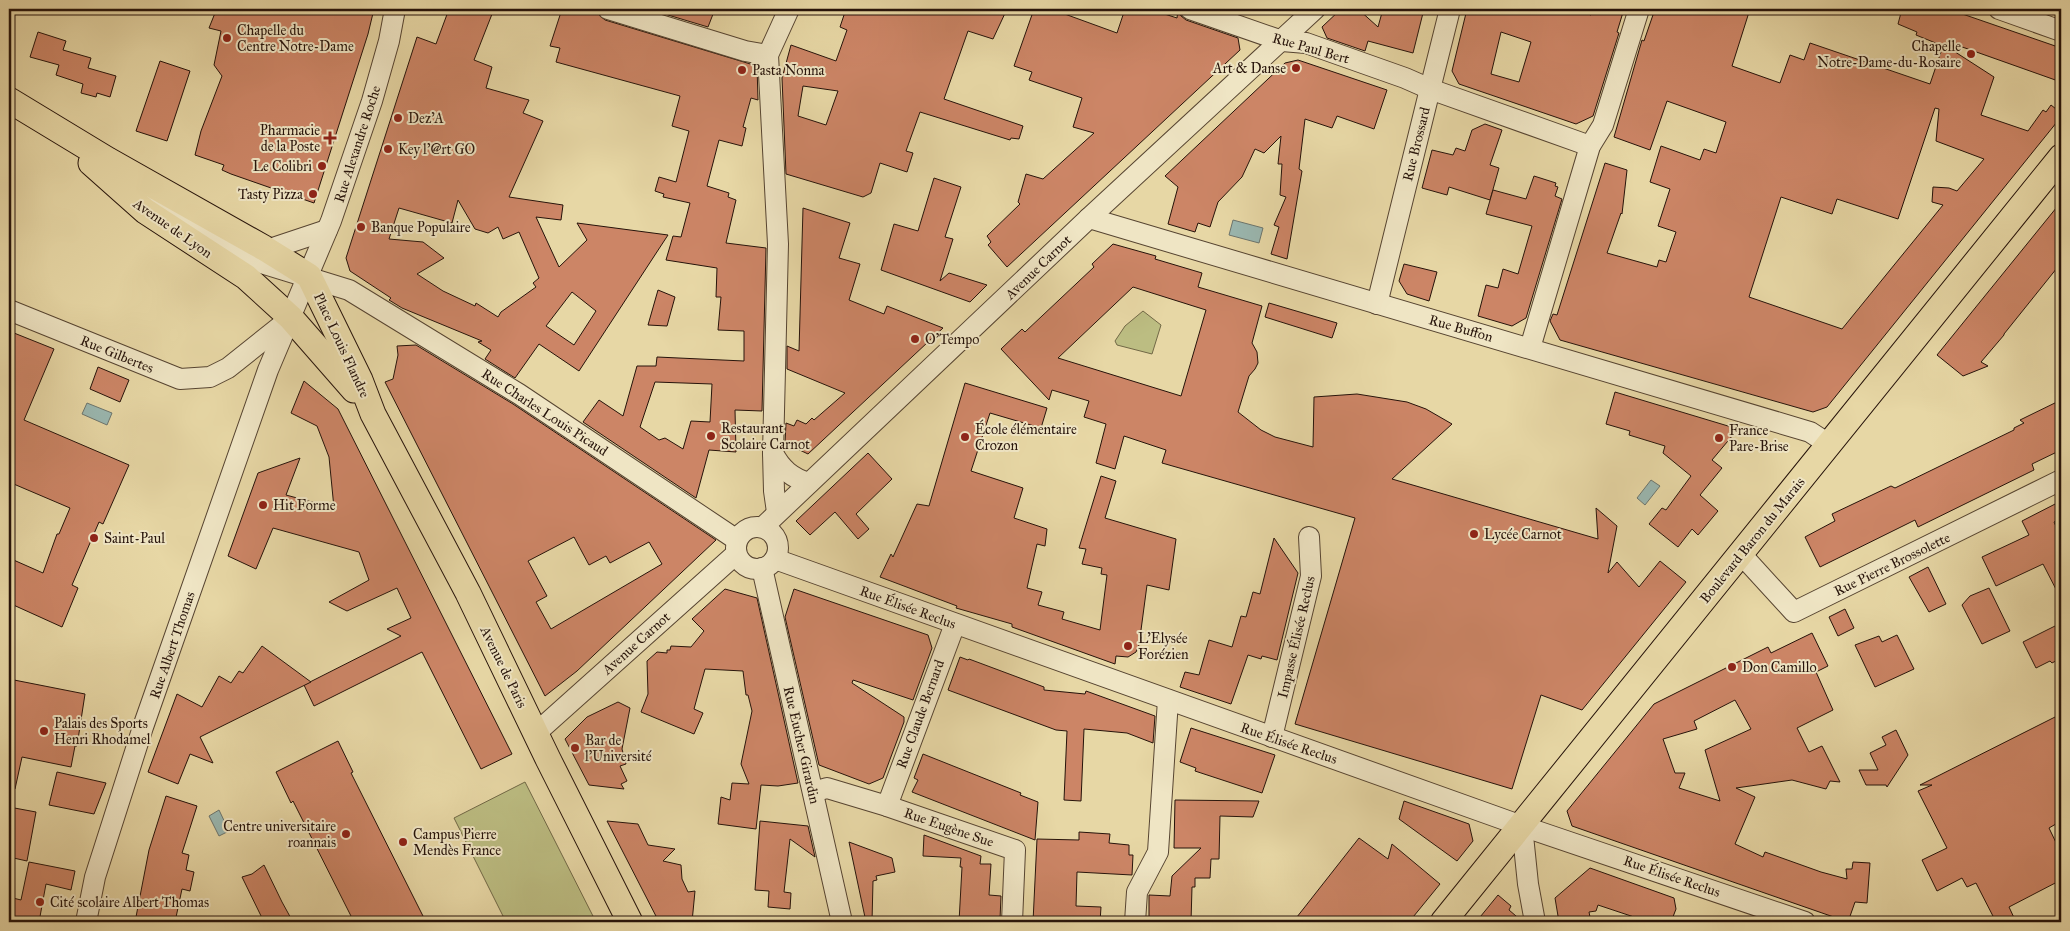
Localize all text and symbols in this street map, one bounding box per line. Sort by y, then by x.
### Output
place label: Chapelle du Centre Notre-Dame [237,22,354,55]
street label: Rue Paul Bert [1270,29,1351,68]
marker: Chapelle du Centre Notre-Dame [221,32,233,44]
place label: Chapelle Notre-Dame-du-Rosaire [1817,38,1961,71]
marker: Chapelle Notre-Dame-du-Rosaire [1965,48,1977,60]
place label: Art & Danse [1212,60,1286,77]
place label: Pasta Nonna [752,62,825,79]
marker: Art & Danse [1290,62,1302,74]
marker: Pasta Nonna [736,64,748,76]
street label: Rue Alexandre Roche [331,83,384,205]
street label: Rue Brossard [1399,105,1434,183]
place label: Dez'A [408,110,444,127]
marker: Dez'A [392,112,404,124]
place label: Pharmacie de la Poste [260,122,320,155]
marker: Pharmacie de la Poste [324,132,336,144]
place label: Key l'@rt GO [398,141,475,158]
marker: Key l'@rt GO [382,143,394,155]
place label: Le Colibri [253,158,312,175]
marker: Le Colibri [316,160,328,172]
place label: Tasty Pizza [238,186,303,203]
marker: Tasty Pizza [307,188,319,200]
street label: Avenue de Lyon [129,194,216,262]
place label: Banque Populaire [371,219,471,237]
marker: Banque Populaire [355,221,367,233]
street label: Avenue Carnot [1001,232,1075,304]
street label: Place Louis Flandre [310,290,373,401]
street label: Rue Buffon [1427,311,1495,346]
place label: O'Tempo [925,331,979,348]
street label: Rue Gilbertes [78,332,156,377]
marker: O'Tempo [909,333,921,345]
street label: Rue Charles Louis Picaud [478,365,611,460]
place label: École élémentaire Crozon [975,419,1077,454]
place label: Restaurant Scolaire Carnot [721,420,810,453]
place label: France Pare-Brise [1729,422,1789,455]
marker: Restaurant Scolaire Carnot [705,430,717,442]
marker: École élémentaire Crozon [959,431,971,443]
marker: France Pare-Brise [1713,432,1725,444]
street label: Boulevard Baron du Marais [1696,474,1808,607]
place label: Hit Forme [273,497,336,514]
marker: Hit Forme [257,499,269,511]
place label: Lycée Carnot [1484,526,1562,543]
marker: Lycée Carnot [1468,528,1480,540]
street label: Rue Pierre Brossolette [1831,529,1953,600]
place label: Saint-Paul [104,530,165,547]
marker: Saint-Paul [88,532,100,544]
street label: Impasse Élisée Reclus [1272,574,1319,700]
street label: Rue Élisée Reclus [857,580,959,633]
street label: Rue Albert Thomas [146,589,199,701]
street label: Avenue Carnot [598,608,674,679]
street label: Avenue de Paris [476,623,531,711]
place label: L'Elysée Forézien [1138,630,1189,663]
marker: L'Elysée Forézien [1122,640,1134,652]
street label: Rue Claude Bernard [893,657,948,771]
place label: Don Camillo [1742,659,1817,676]
marker: Don Camillo [1726,661,1738,673]
street label: Rue Eucher Girardin [780,685,823,806]
place label: Palais des Sports Henri Rhodamel [54,715,151,748]
street label: Rue Élisée Reclus [1238,717,1340,768]
marker: Palais des Sports Henri Rhodamel [38,725,50,737]
place label: Bar de l'Université [585,732,652,765]
marker: Bar de l'Université [569,742,581,754]
street label: Rue Eugène Sue [902,804,996,851]
place label: Centre universitaire roannais [223,818,336,851]
place label: Campus Pierre Mendès France [413,826,501,859]
marker: Centre universitaire roannais [340,828,352,840]
marker: Campus Pierre Mendès France [397,836,409,848]
street label: Rue Élisée Reclus [1621,850,1723,901]
place label: Cité scolaire Albert Thomas [50,894,209,911]
marker: Cité scolaire Albert Thomas [34,896,46,908]

